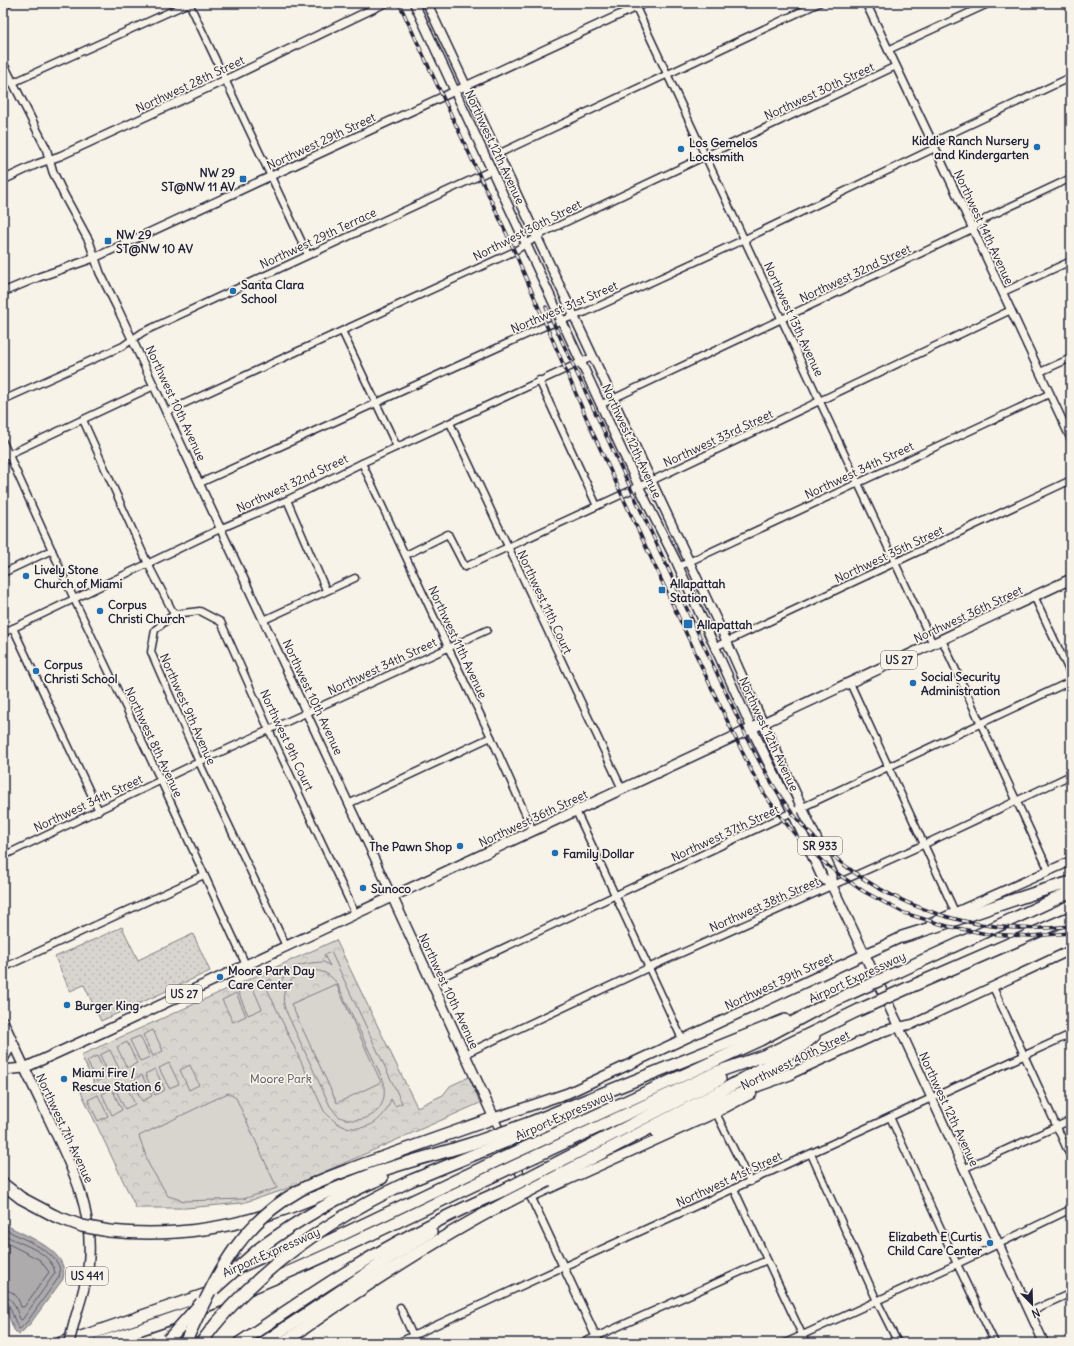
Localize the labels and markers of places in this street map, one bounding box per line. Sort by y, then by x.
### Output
place label: Kiddie Ranch Nursery and Kindergarten [912,133,1029,163]
place label: Los Gemelos Locksmith [689,135,758,164]
marker: Kiddie Ranch Nursery and Kindergarten [1032,142,1042,152]
marker: Los Gemelos Locksmith [676,144,686,154]
place label: NW 29 ST@NW 11 AV [161,165,235,195]
marker: NW 29 ST@NW 11 AV [238,174,248,184]
place label: NW 29 ST@NW 10 AV [116,227,193,257]
marker: NW 29 ST@NW 10 AV [103,236,113,246]
place label: Santa Clara School [241,277,304,306]
marker: Santa Clara School [228,286,238,296]
place label: Lively Stone Church of Miami [34,562,123,591]
marker: Lively Stone Church of Miami [21,571,31,581]
place label: Allapattah Station [670,576,726,605]
marker: Allapattah Station [657,585,667,595]
place label: Corpus Christi Church [108,597,185,626]
marker: Corpus Christi Church [95,606,105,616]
place label: Allapattah [697,617,753,633]
marker: Allapattah [682,618,694,630]
place label: Corpus Christi School [44,657,118,686]
marker: Corpus Christi School [31,666,41,676]
place label: Social Security Administration [921,669,1000,698]
marker: Social Security Administration [908,678,918,688]
place label: The Pawn Shop [369,839,452,855]
marker: The Pawn Shop [455,841,465,851]
place label: Family Dollar [563,846,634,862]
marker: Family Dollar [550,848,560,858]
place label: Sunoco [371,881,411,896]
marker: Sunoco [358,883,368,893]
place label: Moore Park Day Care Center [228,963,315,992]
marker: Moore Park Day Care Center [215,972,225,982]
place label: Burger King [75,998,140,1014]
marker: Burger King [62,1000,72,1010]
place label: Miami Fire / Rescue Station 6 [72,1065,161,1094]
marker: Miami Fire / Rescue Station 6 [59,1074,69,1084]
place label: Elizabeth E Curtis Child Care Center [887,1229,983,1258]
marker: Elizabeth E Curtis Child Care Center [985,1238,995,1248]

